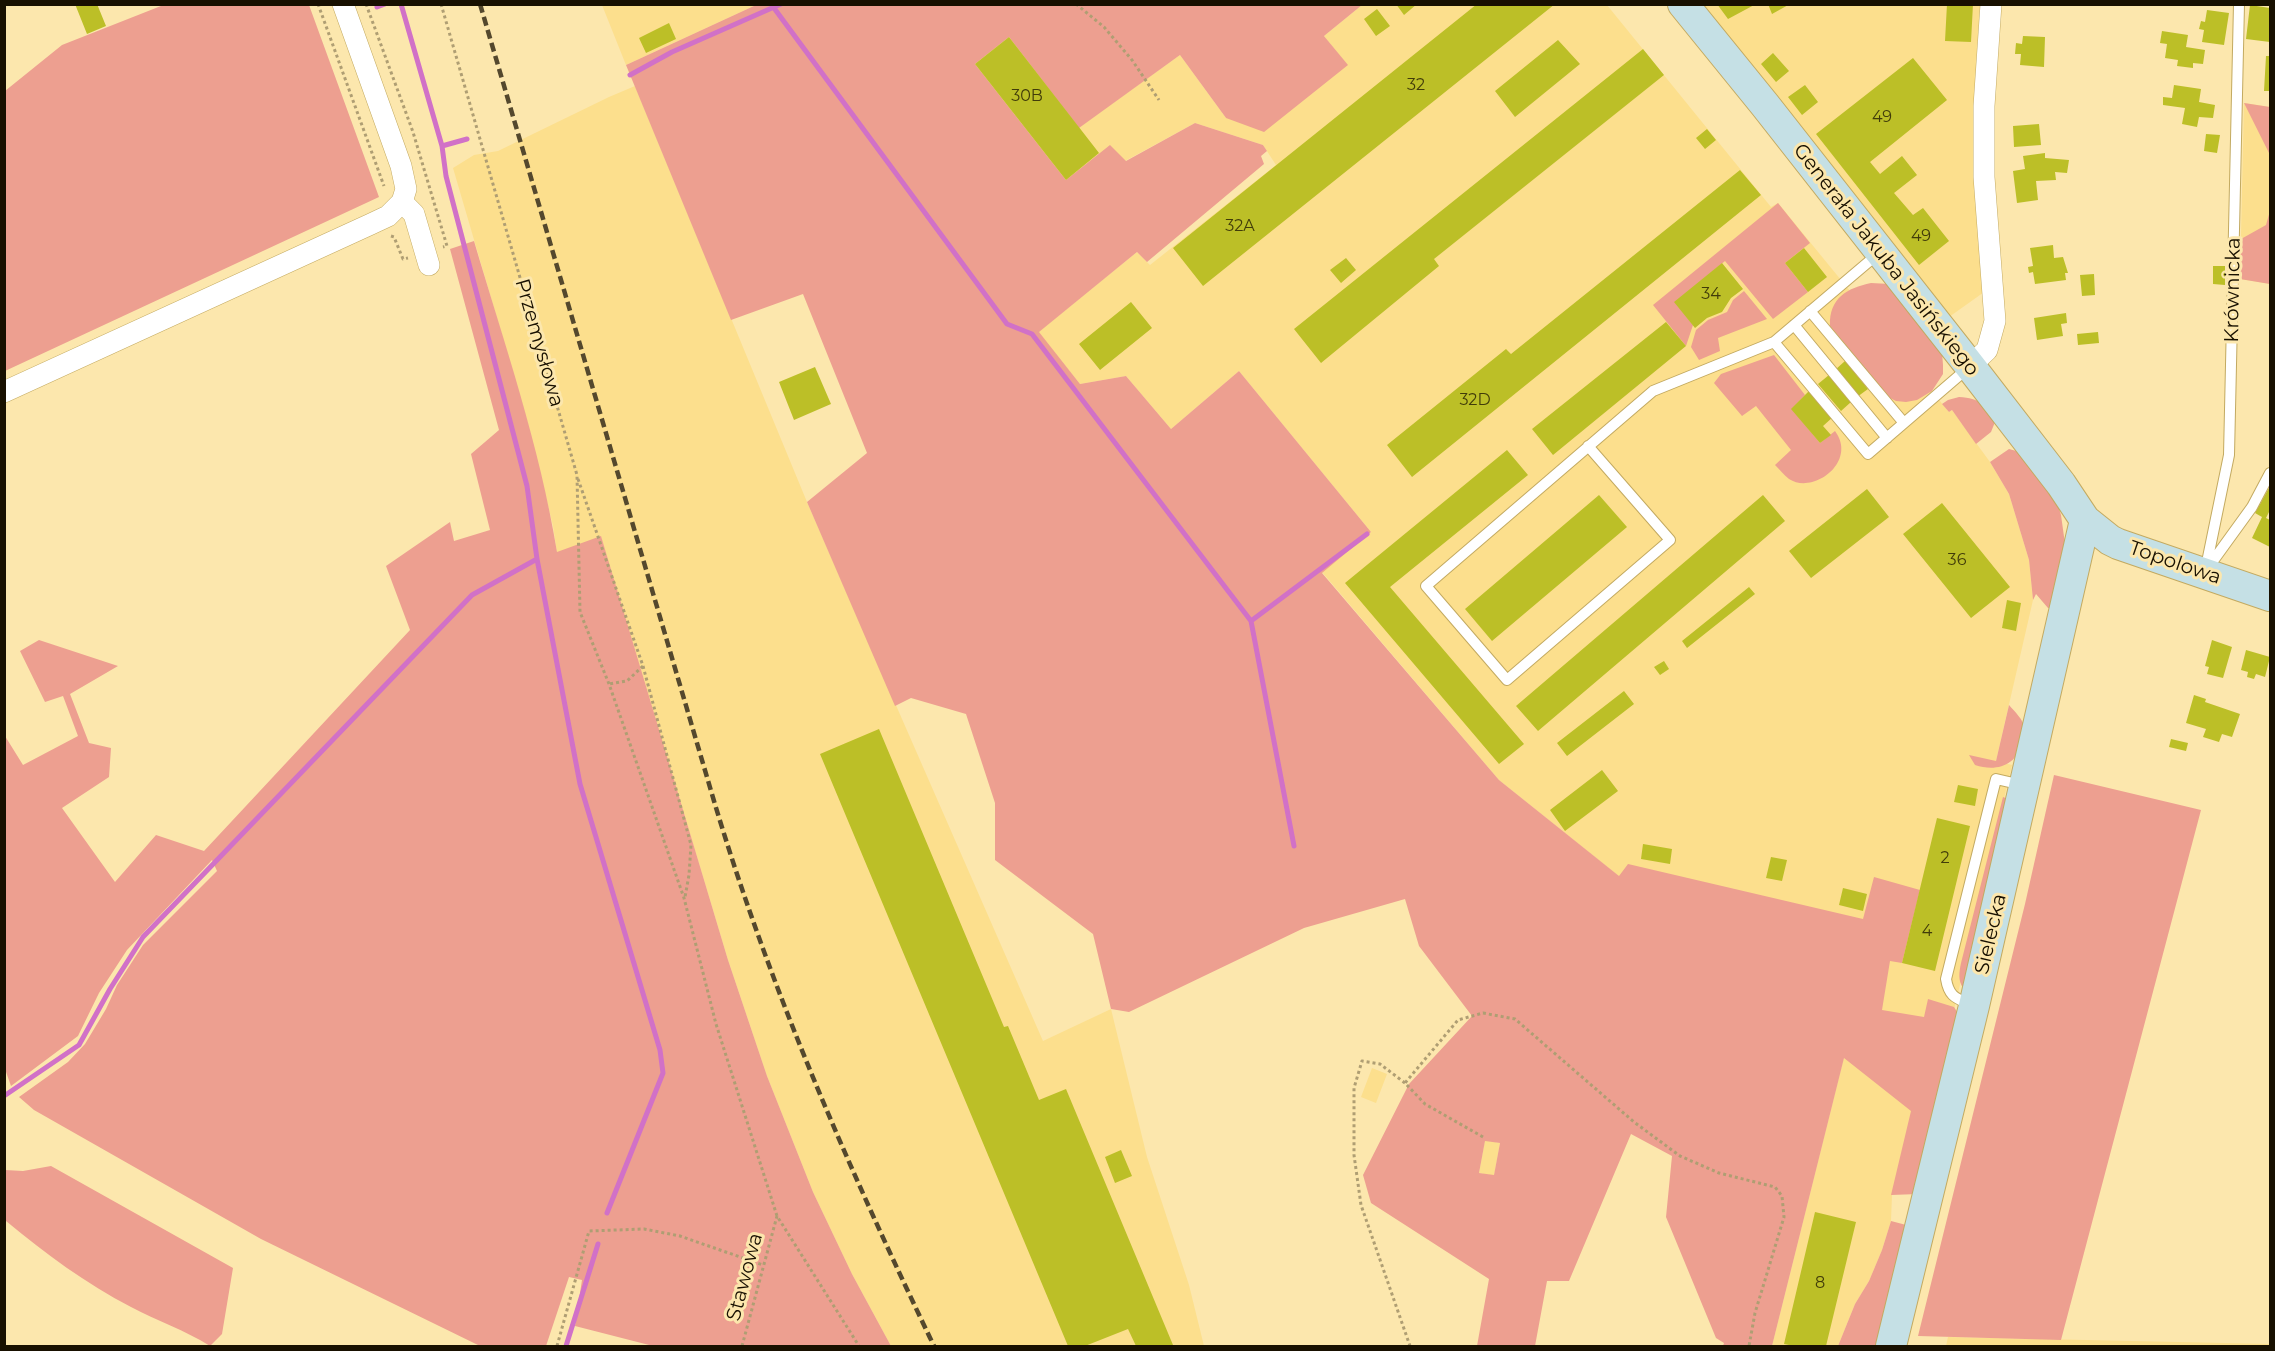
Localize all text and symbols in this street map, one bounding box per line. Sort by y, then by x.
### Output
house number: 32 [1407,75,1425,95]
house number: 30B [1011,86,1043,106]
house number: 49 [1872,107,1892,127]
street label: Generała Jakuba Jasińskiego [1788,139,1984,381]
house number: 32A [1225,216,1255,236]
house number: 49 [1911,226,1931,246]
street label: Krównicka [2220,237,2246,343]
street label: Przemysłowa [509,276,569,410]
house number: 34 [1701,284,1721,304]
house number: 32D [1459,390,1491,410]
street label: Topolowa [2126,536,2224,590]
house number: 36 [1948,550,1966,570]
house number: 2 [1940,848,1950,868]
street label: Sielecka [1970,891,2012,977]
house number: 4 [1922,921,1932,941]
street label: Stawowa [722,1230,768,1324]
house number: 8 [1815,1273,1825,1293]

